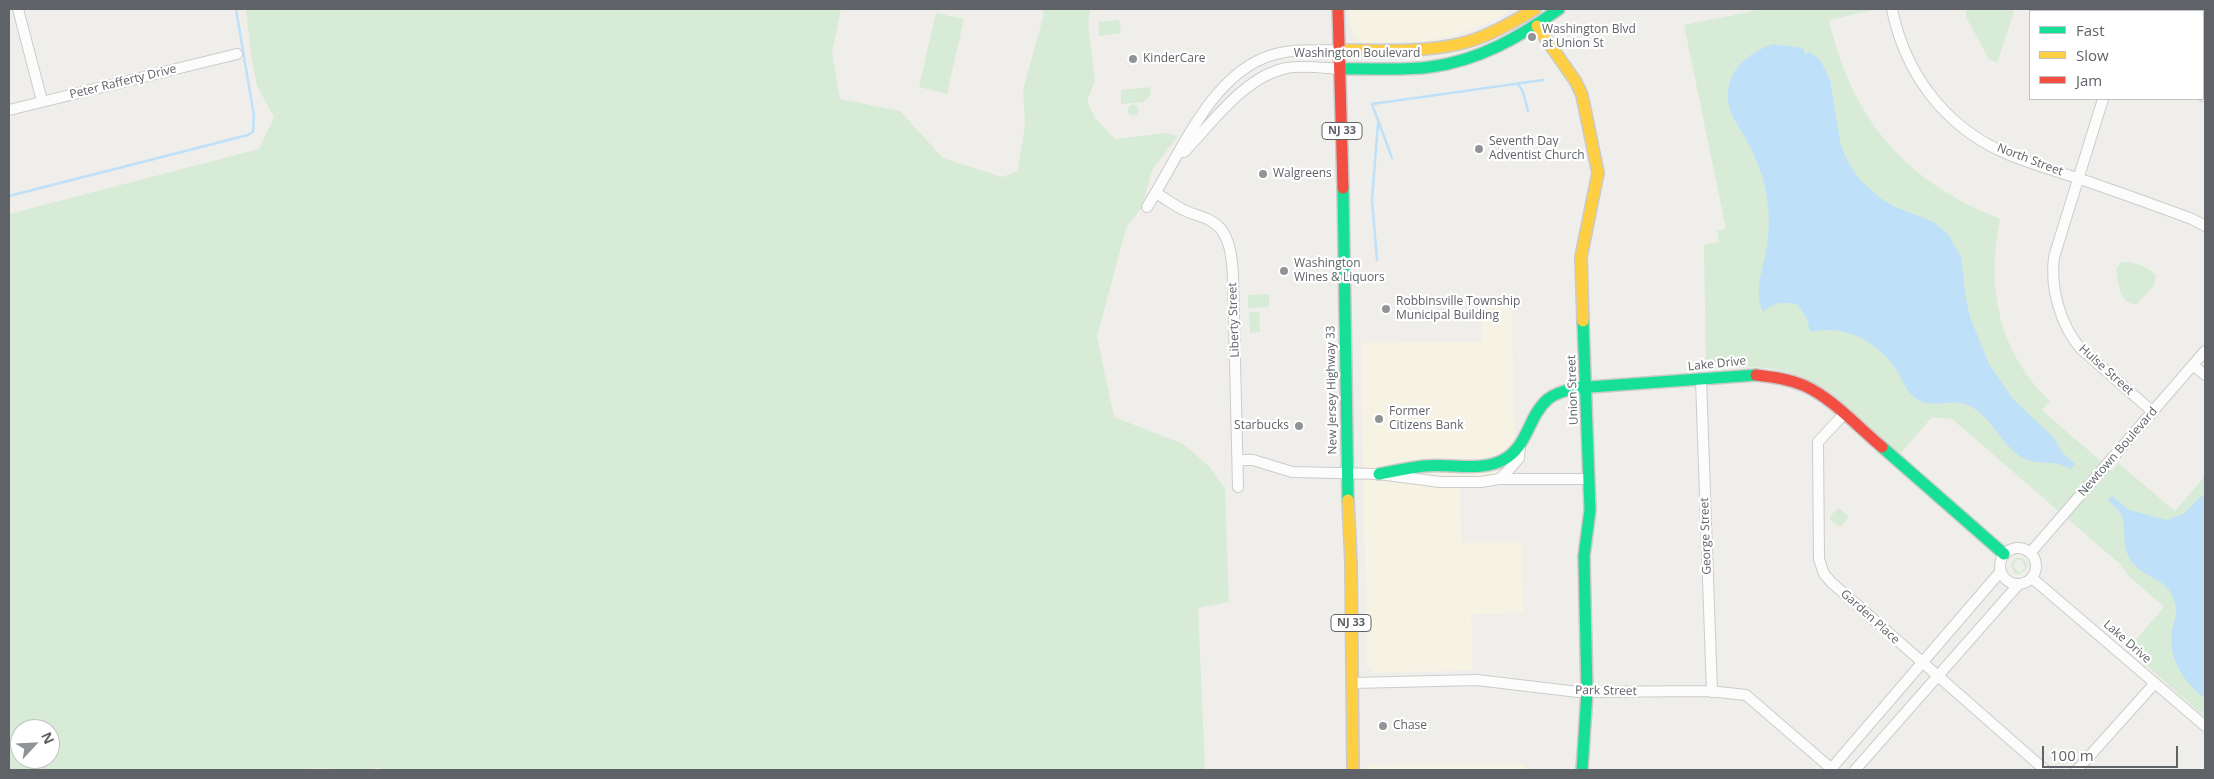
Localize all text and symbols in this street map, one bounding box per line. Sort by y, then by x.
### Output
legend [2029,10,2204,100]
text: Fast [2076,20,2105,40]
place label: Washington Blvd at Union St [1542,23,1636,51]
marker: Washington Blvd at Union St [1526,31,1538,43]
text: Slow [2076,45,2109,65]
street label: Washington Boulevard [1294,47,1420,61]
place label: KinderCare [1143,52,1206,66]
marker: KinderCare [1127,53,1139,65]
street label: Peter Rafferty Drive [68,62,178,102]
text: Jam [2076,70,2102,90]
road number: NJ 33 [1322,122,1362,140]
place label: Seventh Day Adventist Church [1489,135,1585,163]
street label: North Street [1995,141,2065,179]
marker: Seventh Day Adventist Church [1473,143,1485,155]
place label: Walgreens [1273,167,1332,181]
marker: Walgreens [1257,168,1269,180]
place label: Washington Wines & Liquors [1294,257,1385,285]
marker: Washington Wines & Liquors [1278,265,1290,277]
street label: Liberty Street [1225,282,1243,358]
place label: Robbinsville Township Municipal Building [1396,295,1520,323]
marker: Robbinsville Township Municipal Building [1380,303,1392,315]
street label: New Jersey Highway 33 [1324,325,1340,455]
street label: Hulse Street [2076,342,2136,398]
street label: Lake Drive [1687,354,1747,374]
street label: Union Street [1565,355,1581,425]
place label: Former Citizens Bank [1389,405,1464,433]
street label: Newtown Boulevard [2075,405,2161,499]
marker: Former Citizens Bank [1373,413,1385,425]
place label: Starbucks [1234,419,1289,433]
marker: Starbucks [1293,420,1305,432]
street label: George Street [1697,497,1715,575]
street label: Garden Place [1838,587,1902,647]
road number: NJ 33 [1331,614,1371,632]
street label: Lake Drive [2100,617,2154,667]
street label: Park Street [1575,683,1637,699]
north arrow [10,719,60,769]
place label: Chase [1393,719,1427,733]
marker: Chase [1377,720,1389,732]
text: N [37,729,59,747]
scale bar [2044,736,2180,768]
text: 100 m [2050,745,2094,765]

